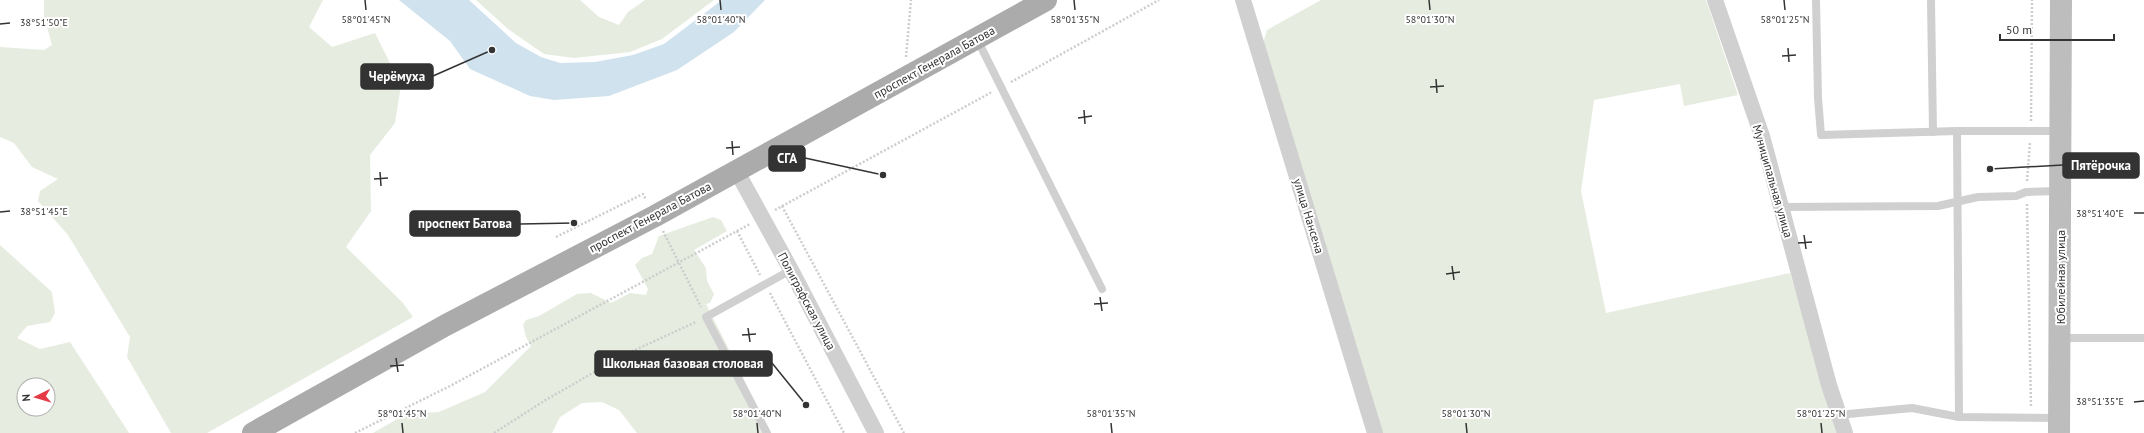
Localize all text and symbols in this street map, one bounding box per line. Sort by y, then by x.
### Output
text: 58°01'45"N [341,13,391,26]
text: 58°01'40"N [696,13,746,26]
text: 58°01'35"N [1050,13,1100,26]
text: 58°01'30"N [1405,13,1455,26]
text: 58°01'25"N [1760,13,1810,26]
text: 38°51'50"E [20,16,68,29]
scale bar [2000,16,2114,42]
street label: проспект Генерала Батова [871,22,997,102]
text: 50 m [2006,22,2032,37]
callout: Черёмуха [361,64,433,89]
text: Черёмуха [369,68,425,85]
street label: Муниципальная улица [1750,123,1796,239]
callout: СГА [769,146,805,171]
text: СГА [777,150,797,167]
callout: Пятёрочка [2063,153,2139,178]
text: Пятёрочка [2071,157,2131,174]
street label: улица Нансена [1290,177,1328,255]
street label: проспект Генерала Батова [586,178,714,256]
text: 38°51'45"E [20,205,68,218]
text: 38°51'40"E [2076,207,2124,220]
callout: проспект Батова [410,211,520,236]
text: проспект Батова [418,215,512,232]
street label: Юбилейная улица [2053,230,2068,324]
street label: Полиграфская улица [775,250,839,352]
callout: Школьная базовая столовая [595,351,772,376]
text: Школьная базовая столовая [603,355,763,372]
north arrow [16,377,56,417]
text: N [19,394,33,402]
text: 38°51'35"E [2076,395,2124,408]
text: 58°01'45"N [377,407,427,420]
text: 58°01'40"N [732,407,782,420]
text: 58°01'35"N [1086,407,1136,420]
text: 58°01'30"N [1441,407,1491,420]
text: 58°01'25"N [1796,407,1846,420]

